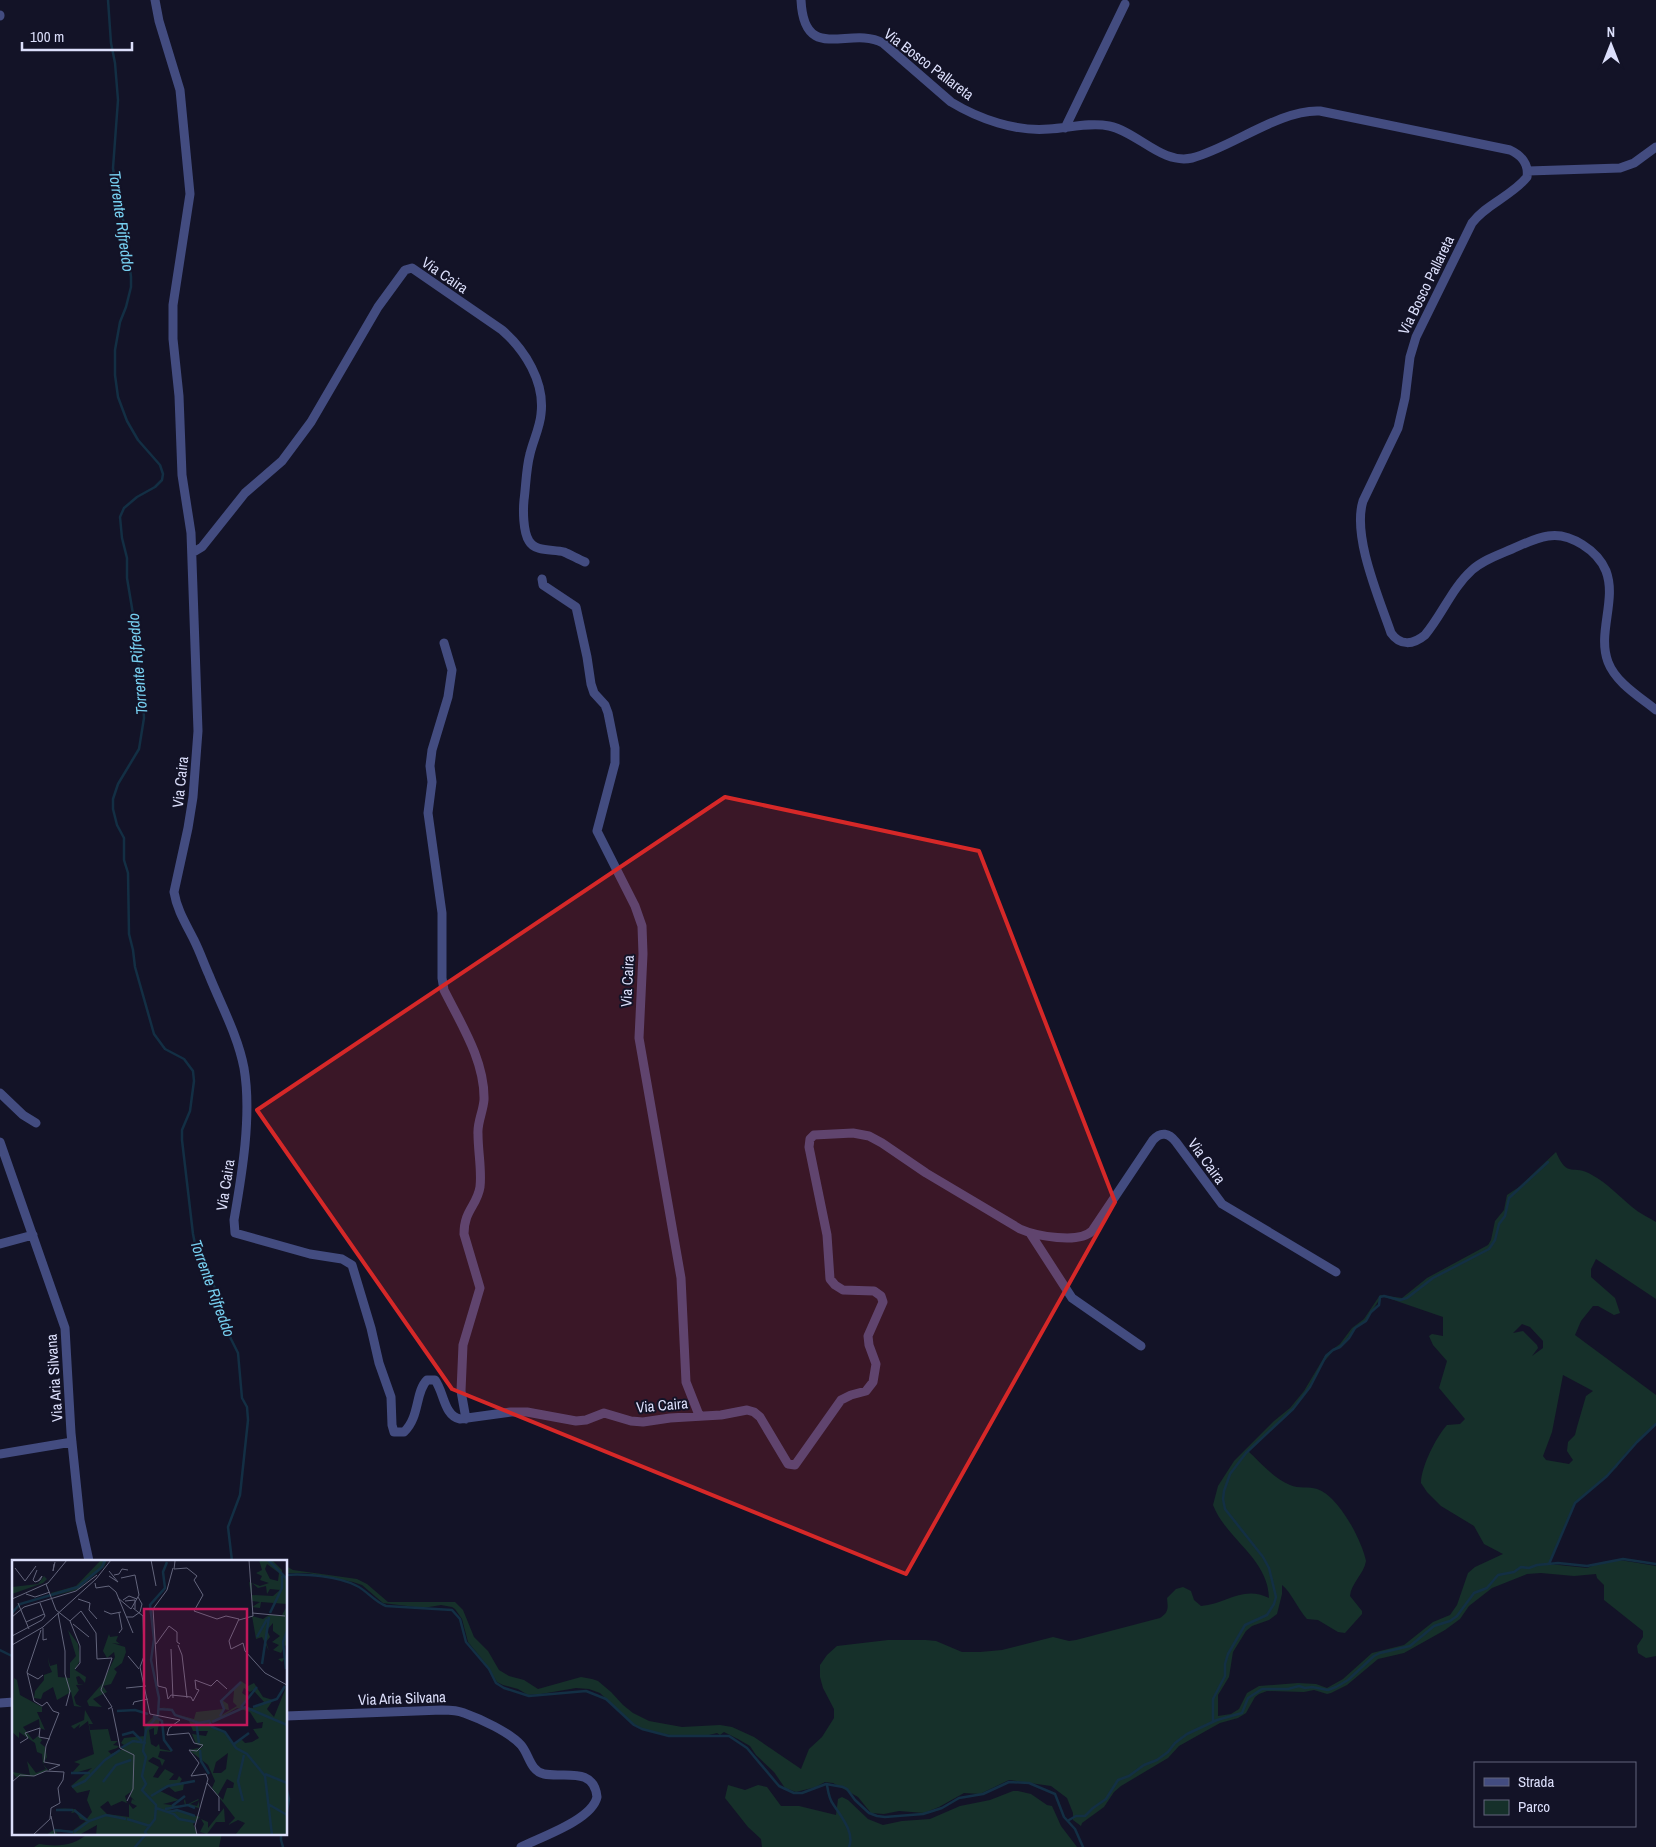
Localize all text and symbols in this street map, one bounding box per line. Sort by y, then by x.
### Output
scale bar [22,20,132,52]
north arrow [1586,20,1636,70]
street label: Via Bosco Pallareta [880,23,978,105]
text: N [1607,23,1615,41]
text: 100 m [30,26,64,47]
water label: Torrente Rifreddo [104,169,140,273]
street label: Via Bosco Pallareta [1393,232,1459,338]
street label: Via Caira [418,252,472,298]
water label: Torrente Rifreddo [122,612,152,716]
street label: Via Caira [167,755,193,809]
street label: Via Caira [615,954,639,1007]
street label: Via Caira [1183,1134,1231,1188]
street label: Via Caira [211,1158,239,1212]
water label: Torrente Rifreddo [185,1236,241,1340]
street label: Via Aria Silvana [40,1333,68,1423]
street label: Via Caira [635,1392,689,1418]
inset map [12,1560,288,1834]
street label: Via Aria Silvana [358,1686,446,1710]
legend [1474,1762,1636,1827]
text: Strada [1518,1771,1554,1792]
text: Parco [1518,1796,1550,1817]

